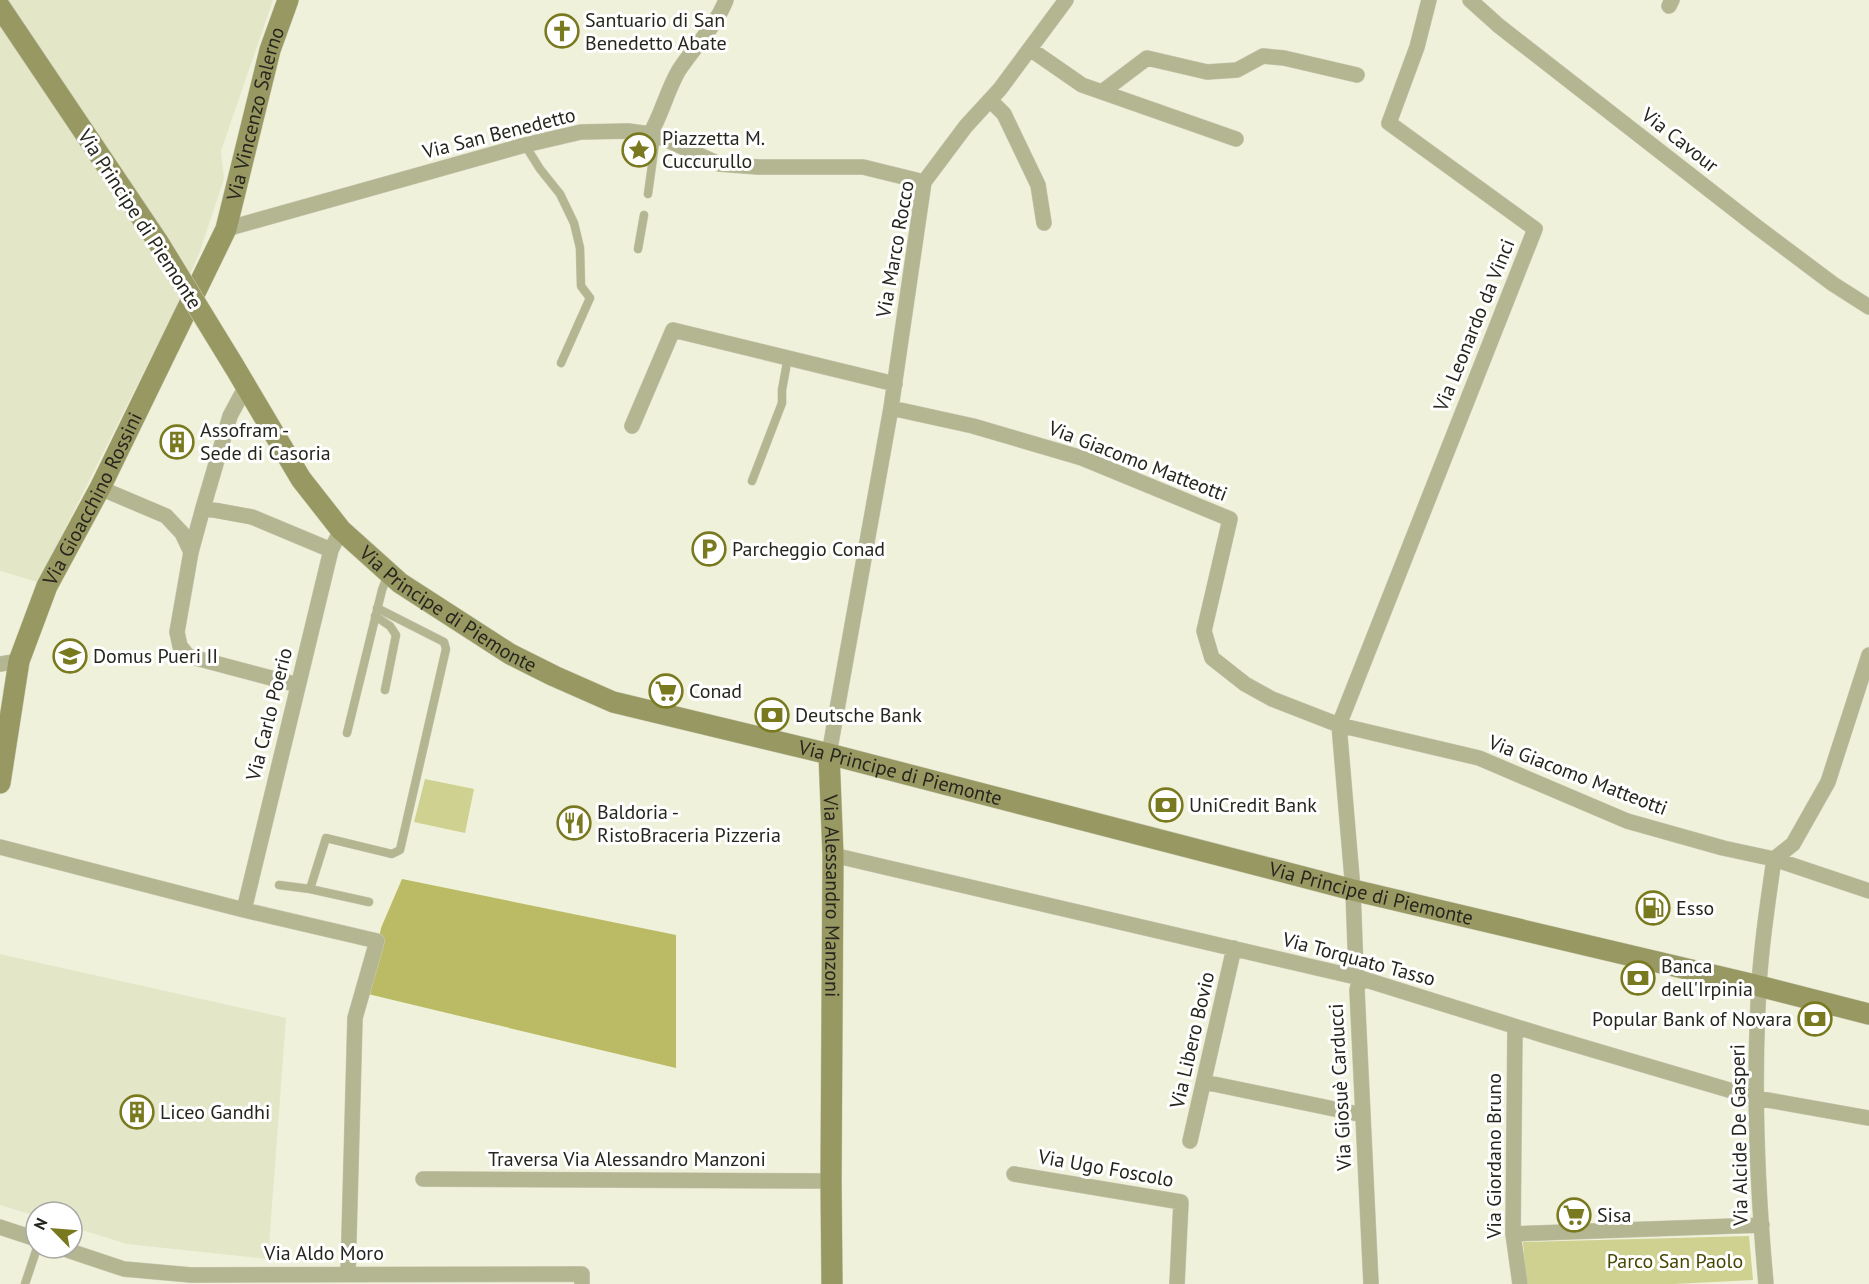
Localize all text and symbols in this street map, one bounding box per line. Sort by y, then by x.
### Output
place label: Santuario di San Benedetto Abate [585,7,727,56]
church icon: Santuario di San Benedetto Abate [544,13,580,49]
street label: Via Vincenzo Salerno [220,23,290,204]
street label: Via San Benedetto [419,101,578,165]
street label: Via Cavour [1635,101,1724,178]
street label: Via Principe di Piemonte [72,123,208,314]
place label: Piazzetta M. Cuccurullo [662,125,765,174]
place icon: Piazzetta M. Cuccurullo [621,132,657,168]
street label: Via Marco Rocco [870,178,920,321]
street label: Via Leonardo da Vinci [1427,235,1520,416]
street label: Via Gioacchino Rossini [36,408,148,591]
street label: Via Giacomo Matteotti [1044,415,1231,507]
place label: Assofram - Sede di Casoria [200,417,331,466]
building icon: Assofram - Sede di Casoria [159,424,195,460]
parking icon: Parcheggio Conad [691,531,727,567]
place label: Parcheggio Conad [732,536,885,562]
street label: Via Principe di Piemonte [353,539,541,678]
school or university icon: Domus Pueri II [52,638,88,674]
place label: Domus Pueri II [93,643,218,669]
street label: Via Carlo Poerio [240,645,298,784]
supermarket icon: Conad [648,673,684,709]
place label: Conad [689,678,742,704]
bank icon: Deutsche Bank [754,697,790,733]
place label: Deutsche Bank [795,702,922,728]
street label: Via Giacomo Matteotti [1484,729,1671,821]
street label: Via Principe di Piemonte [795,734,1005,811]
bank icon: UniCredit Bank [1148,787,1184,823]
place label: UniCredit Bank [1189,792,1317,818]
street label: Via Alessandro Manzoni [818,793,846,997]
place label: Baldoria - RistoBraceria Pizzeria [597,799,781,848]
restaurant icon: Baldoria - RistoBraceria Pizzeria [556,805,592,841]
street label: Via Principe di Piemonte [1265,855,1476,931]
fuel station icon: Esso [1635,890,1671,926]
place label: Esso [1676,895,1714,921]
street label: Via Torquato Tasso [1279,926,1438,992]
place label: Banca dell'Irpinia [1661,953,1753,1002]
bank icon: Banca dell'Irpinia [1620,960,1656,996]
street label: Via Libero Bovio [1163,969,1220,1112]
bank icon: Popular Bank of Novara [1797,1001,1833,1037]
street label: Via Giosuè Carducci [1323,1003,1357,1172]
place label: Popular Bank of Novara [1592,1006,1792,1032]
street label: Via Alcide De Gasperi [1724,1044,1754,1227]
street label: Via Giordano Bruno [1481,1073,1507,1240]
building icon: Liceo Gandhi [119,1094,155,1130]
place label: Liceo Gandhi [160,1099,270,1125]
street label: Via Ugo Foscolo [1035,1143,1176,1193]
street label: Traversa Via Alessandro Manzoni [488,1146,766,1172]
supermarket icon: Sisa [1556,1197,1592,1233]
north arrow [24,1200,84,1260]
place label: Sisa [1597,1202,1631,1228]
text: N [29,1215,52,1233]
street label: Via Aldo Moro [263,1240,384,1266]
park label: Parco San Paolo [1607,1248,1743,1274]

